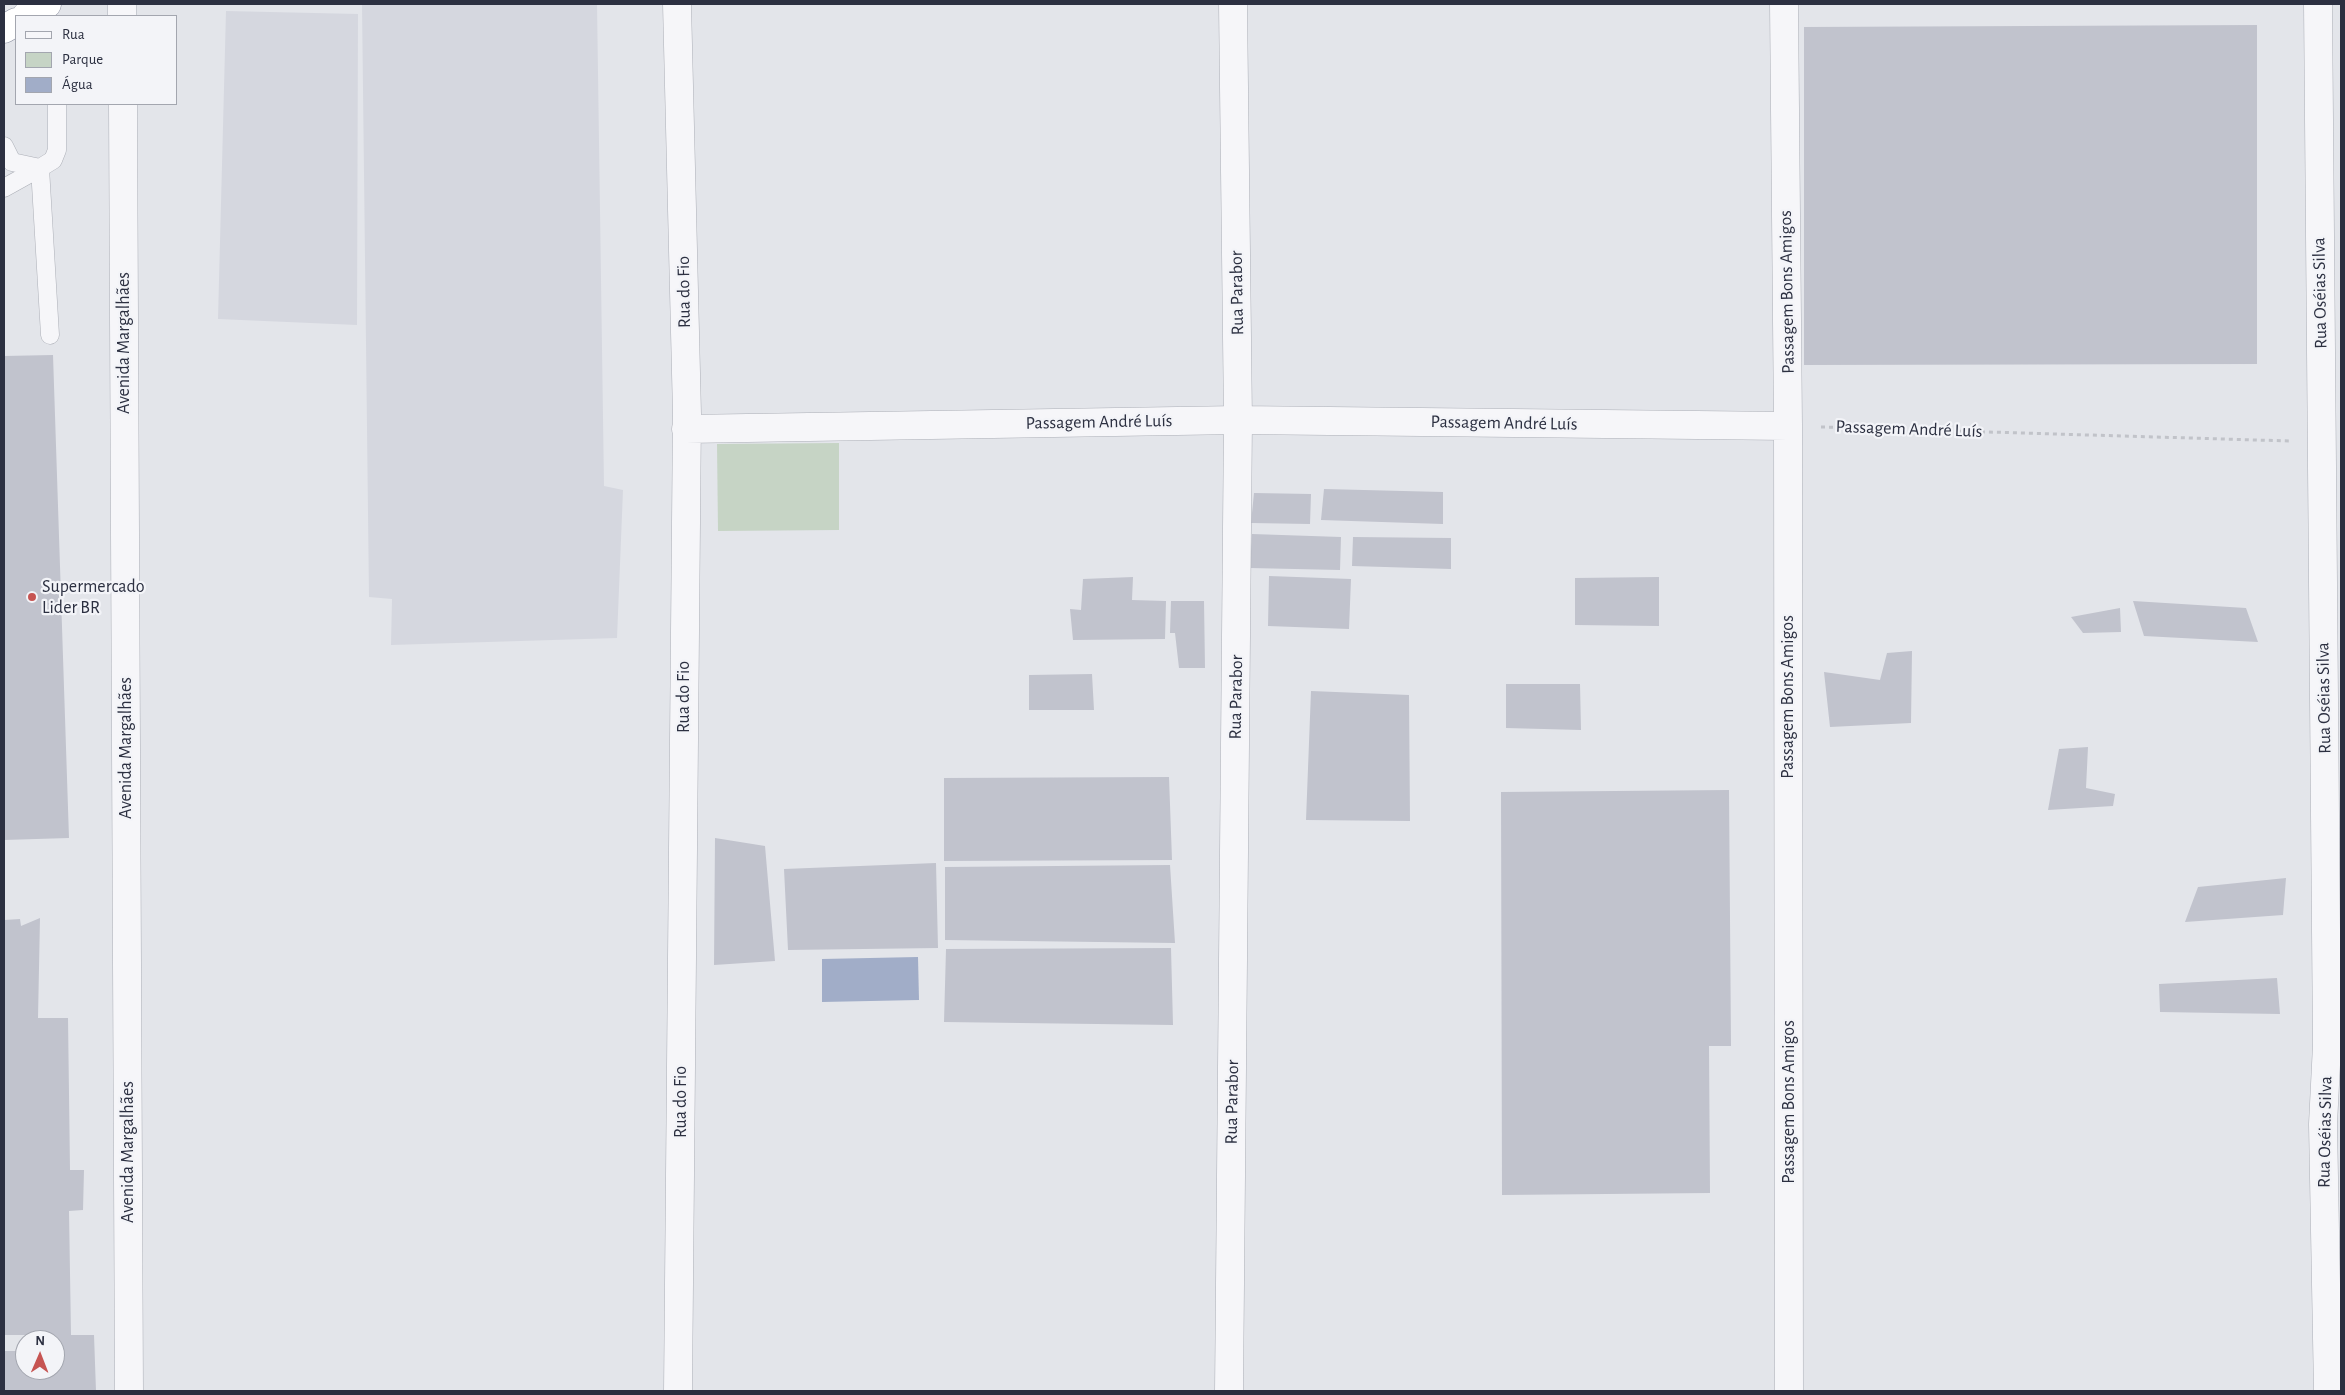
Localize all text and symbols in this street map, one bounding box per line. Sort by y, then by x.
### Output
legend [15,15,178,105]
text: Rua [62,27,85,42]
text: Parque [62,52,103,67]
text: Água [62,77,93,92]
street label: Passagem Bons Amigos [1775,210,1799,374]
street label: Rua Oséias Silva [2308,237,2332,349]
street label: Rua Parabor [1225,250,1249,336]
street label: Rua do Fio [673,256,695,328]
street label: Avenida Margalhães [113,272,135,414]
street label: Passagem André Luís [1025,410,1173,434]
street label: Passagem André Luís [1430,411,1578,435]
street label: Passagem André Luís [1835,416,1983,442]
place label: Supermercado Lider BR [42,576,145,618]
marker: Supermercado Lider BR [26,591,38,603]
street label: Passagem Bons Amigos [1777,615,1799,779]
street label: Rua Oséias Silva [2312,642,2336,754]
street label: Rua Parabor [1224,654,1248,740]
street label: Rua do Fio [673,661,695,733]
street label: Avenida Margalhães [115,677,137,819]
street label: Passagem Bons Amigos [1778,1020,1800,1184]
street label: Rua Parabor [1220,1059,1244,1145]
street label: Rua do Fio [670,1066,692,1138]
street label: Rua Oséias Silva [2313,1076,2337,1188]
street label: Avenida Margalhães [117,1081,139,1223]
north arrow [15,1330,65,1380]
text: N [35,1334,45,1348]

